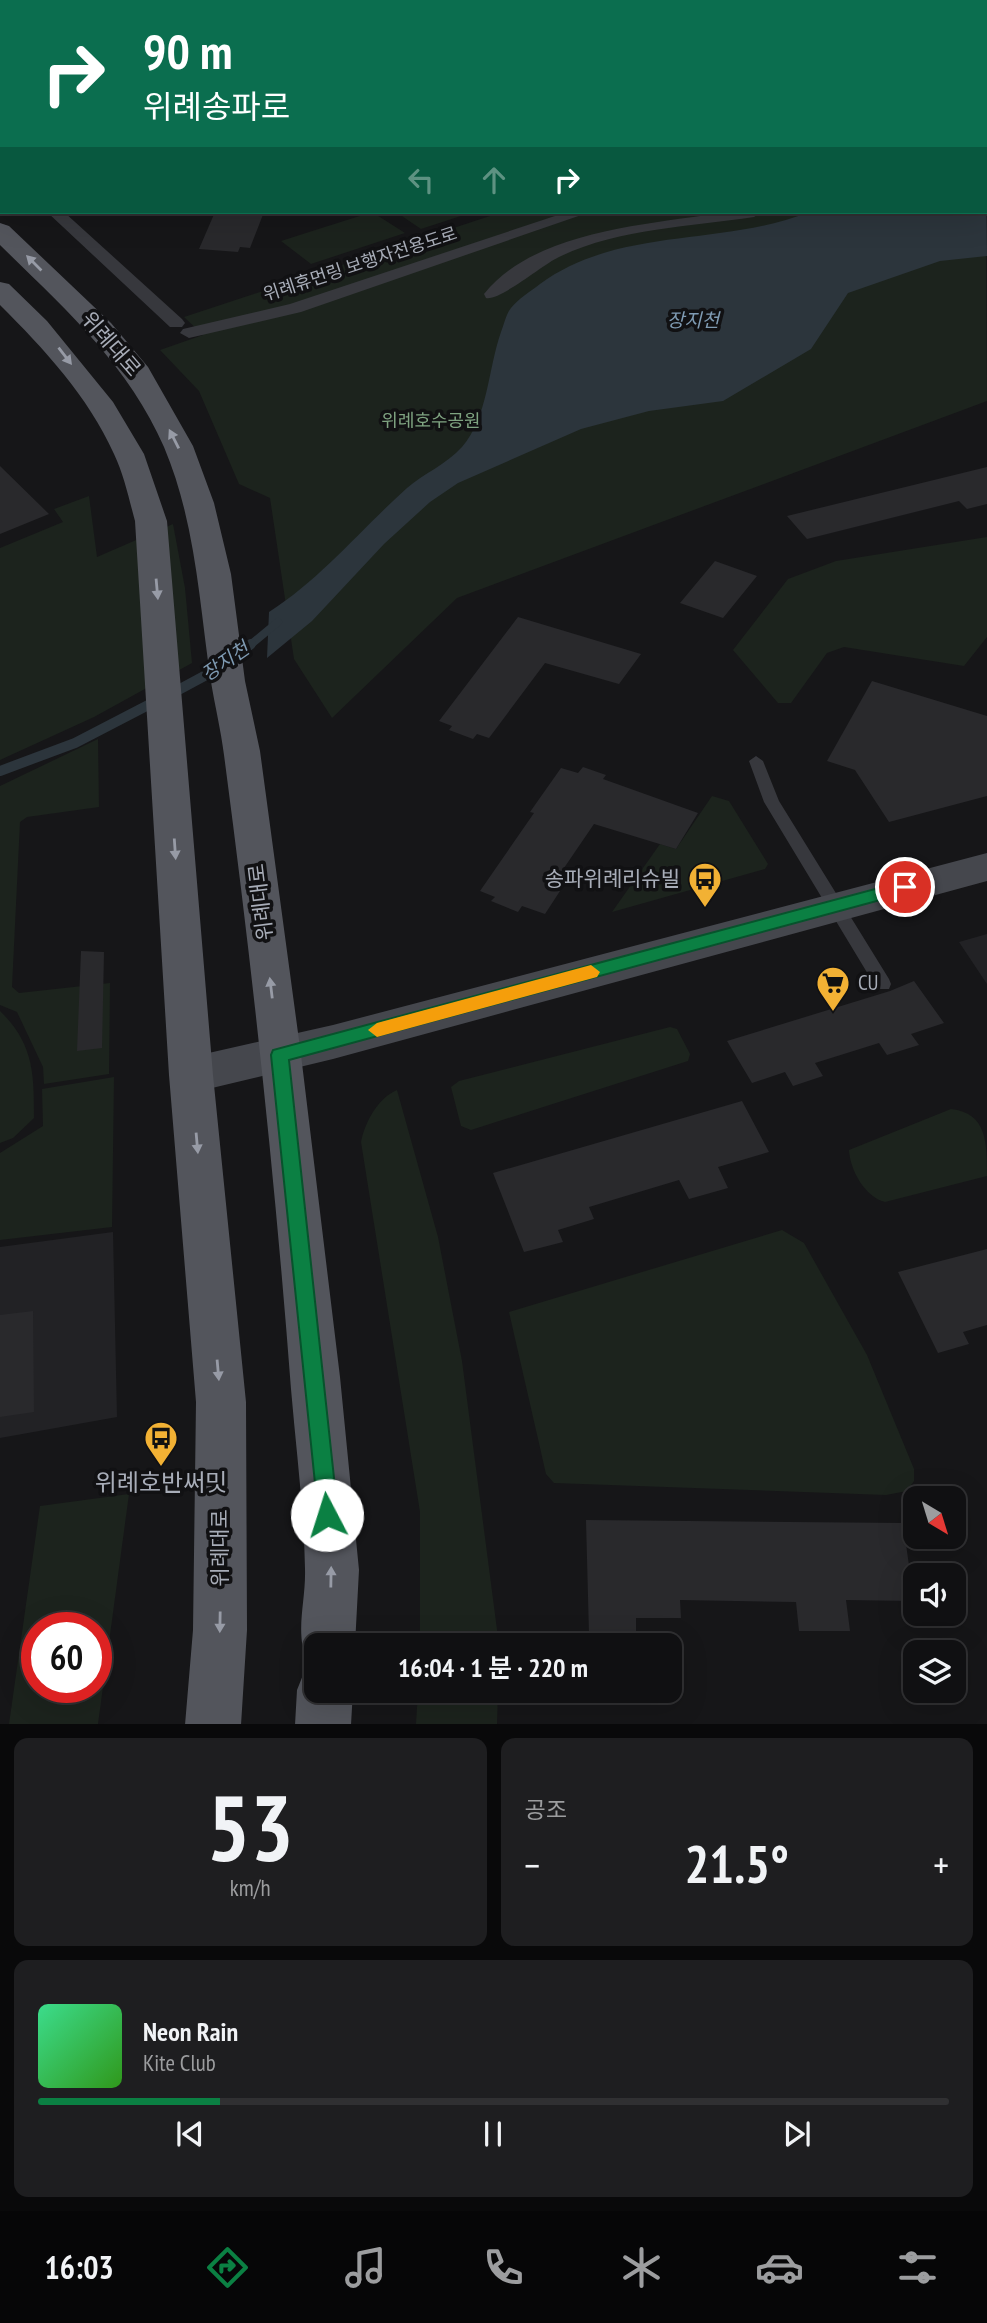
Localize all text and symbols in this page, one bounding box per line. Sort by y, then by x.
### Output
text: 90 m [143,19,232,83]
icon: right [28,28,119,119]
text: 위례송파로 [143,85,290,127]
icon: left [402,161,440,199]
icon: ahead [475,161,513,199]
icon: right [548,161,586,199]
street label: 위례휴먼링 보행자전용도로 [260,221,460,306]
one-way arrow [25,254,42,271]
street label: 위례대로 [76,306,147,382]
water label: 장지천 [667,308,721,332]
one-way arrow [57,347,72,364]
park label: 위례호수공원 [381,409,481,432]
one-way arrow [168,429,180,449]
one-way arrow [152,578,163,600]
water label: 장지천 [197,635,255,686]
one-way arrow [170,838,181,860]
pin [875,857,935,917]
bus stop icon: 송파위례리슈빌 [686,860,724,909]
street label: 위례대로 [242,862,279,942]
place label: 송파위례리슈빌 [545,865,680,892]
icon: arrive [886,868,924,906]
supermarket icon: CU [814,964,852,1013]
place label: CU [858,969,879,996]
one-way arrow [266,976,277,998]
one-way arrow [192,1132,203,1154]
one-way arrow [213,1359,224,1381]
bus stop icon: 위례호반써밋 [142,1419,180,1468]
place label: 위례호반써밋 [95,1467,227,1498]
position arrow [290,1478,364,1552]
north arrow [903,1486,966,1549]
map controls [903,1486,966,1703]
street label: 위례대로 [206,1509,233,1587]
button: sound [903,1563,966,1626]
one-way arrow [325,1566,337,1588]
one-way arrow [214,1611,226,1633]
speed limit sign: 60 [21,1612,112,1703]
button: layers [903,1640,966,1703]
text: 16:04 · 1 분 · 220 m [398,1651,588,1684]
text: 53 [207,1768,294,1886]
text: 공조 [525,1795,567,1824]
text: 21.5° [684,1830,789,1897]
text: − [525,1840,540,1889]
text: + [933,1840,949,1889]
text: km/h [230,1873,271,1902]
text: Neon Rain [143,2015,238,2048]
text: Kite Club [143,2048,216,2077]
icon: previous [171,2115,209,2153]
icon: pause [474,2115,512,2153]
icon: next [778,2115,816,2153]
icon: directions [203,2243,252,2292]
icon: music [341,2243,390,2292]
icon: phone [479,2243,528,2292]
icon: climate [617,2243,666,2292]
icon: car [755,2243,804,2292]
icon: filters [893,2243,942,2292]
text: 16:03 [45,2246,114,2288]

